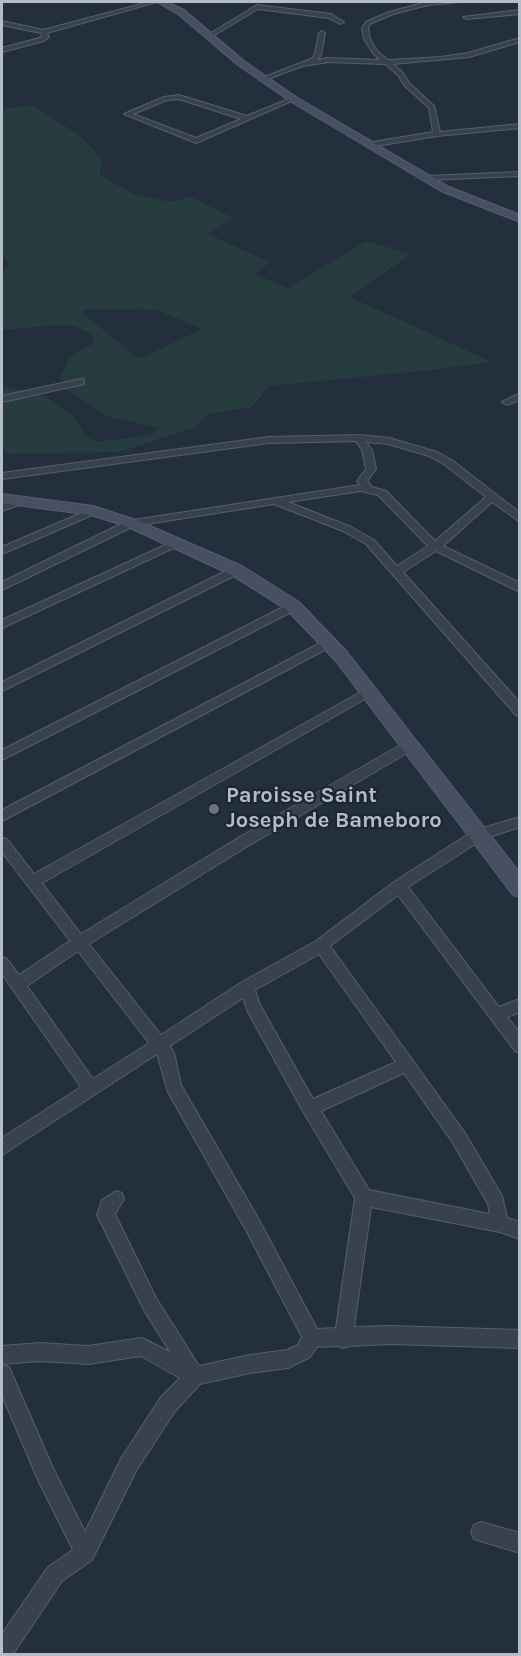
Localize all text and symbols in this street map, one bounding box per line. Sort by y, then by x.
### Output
place label: Paroisse Saint Joseph de Bameboro [226,783,442,834]
marker: Paroisse Saint Joseph de Bameboro [207,802,221,816]

